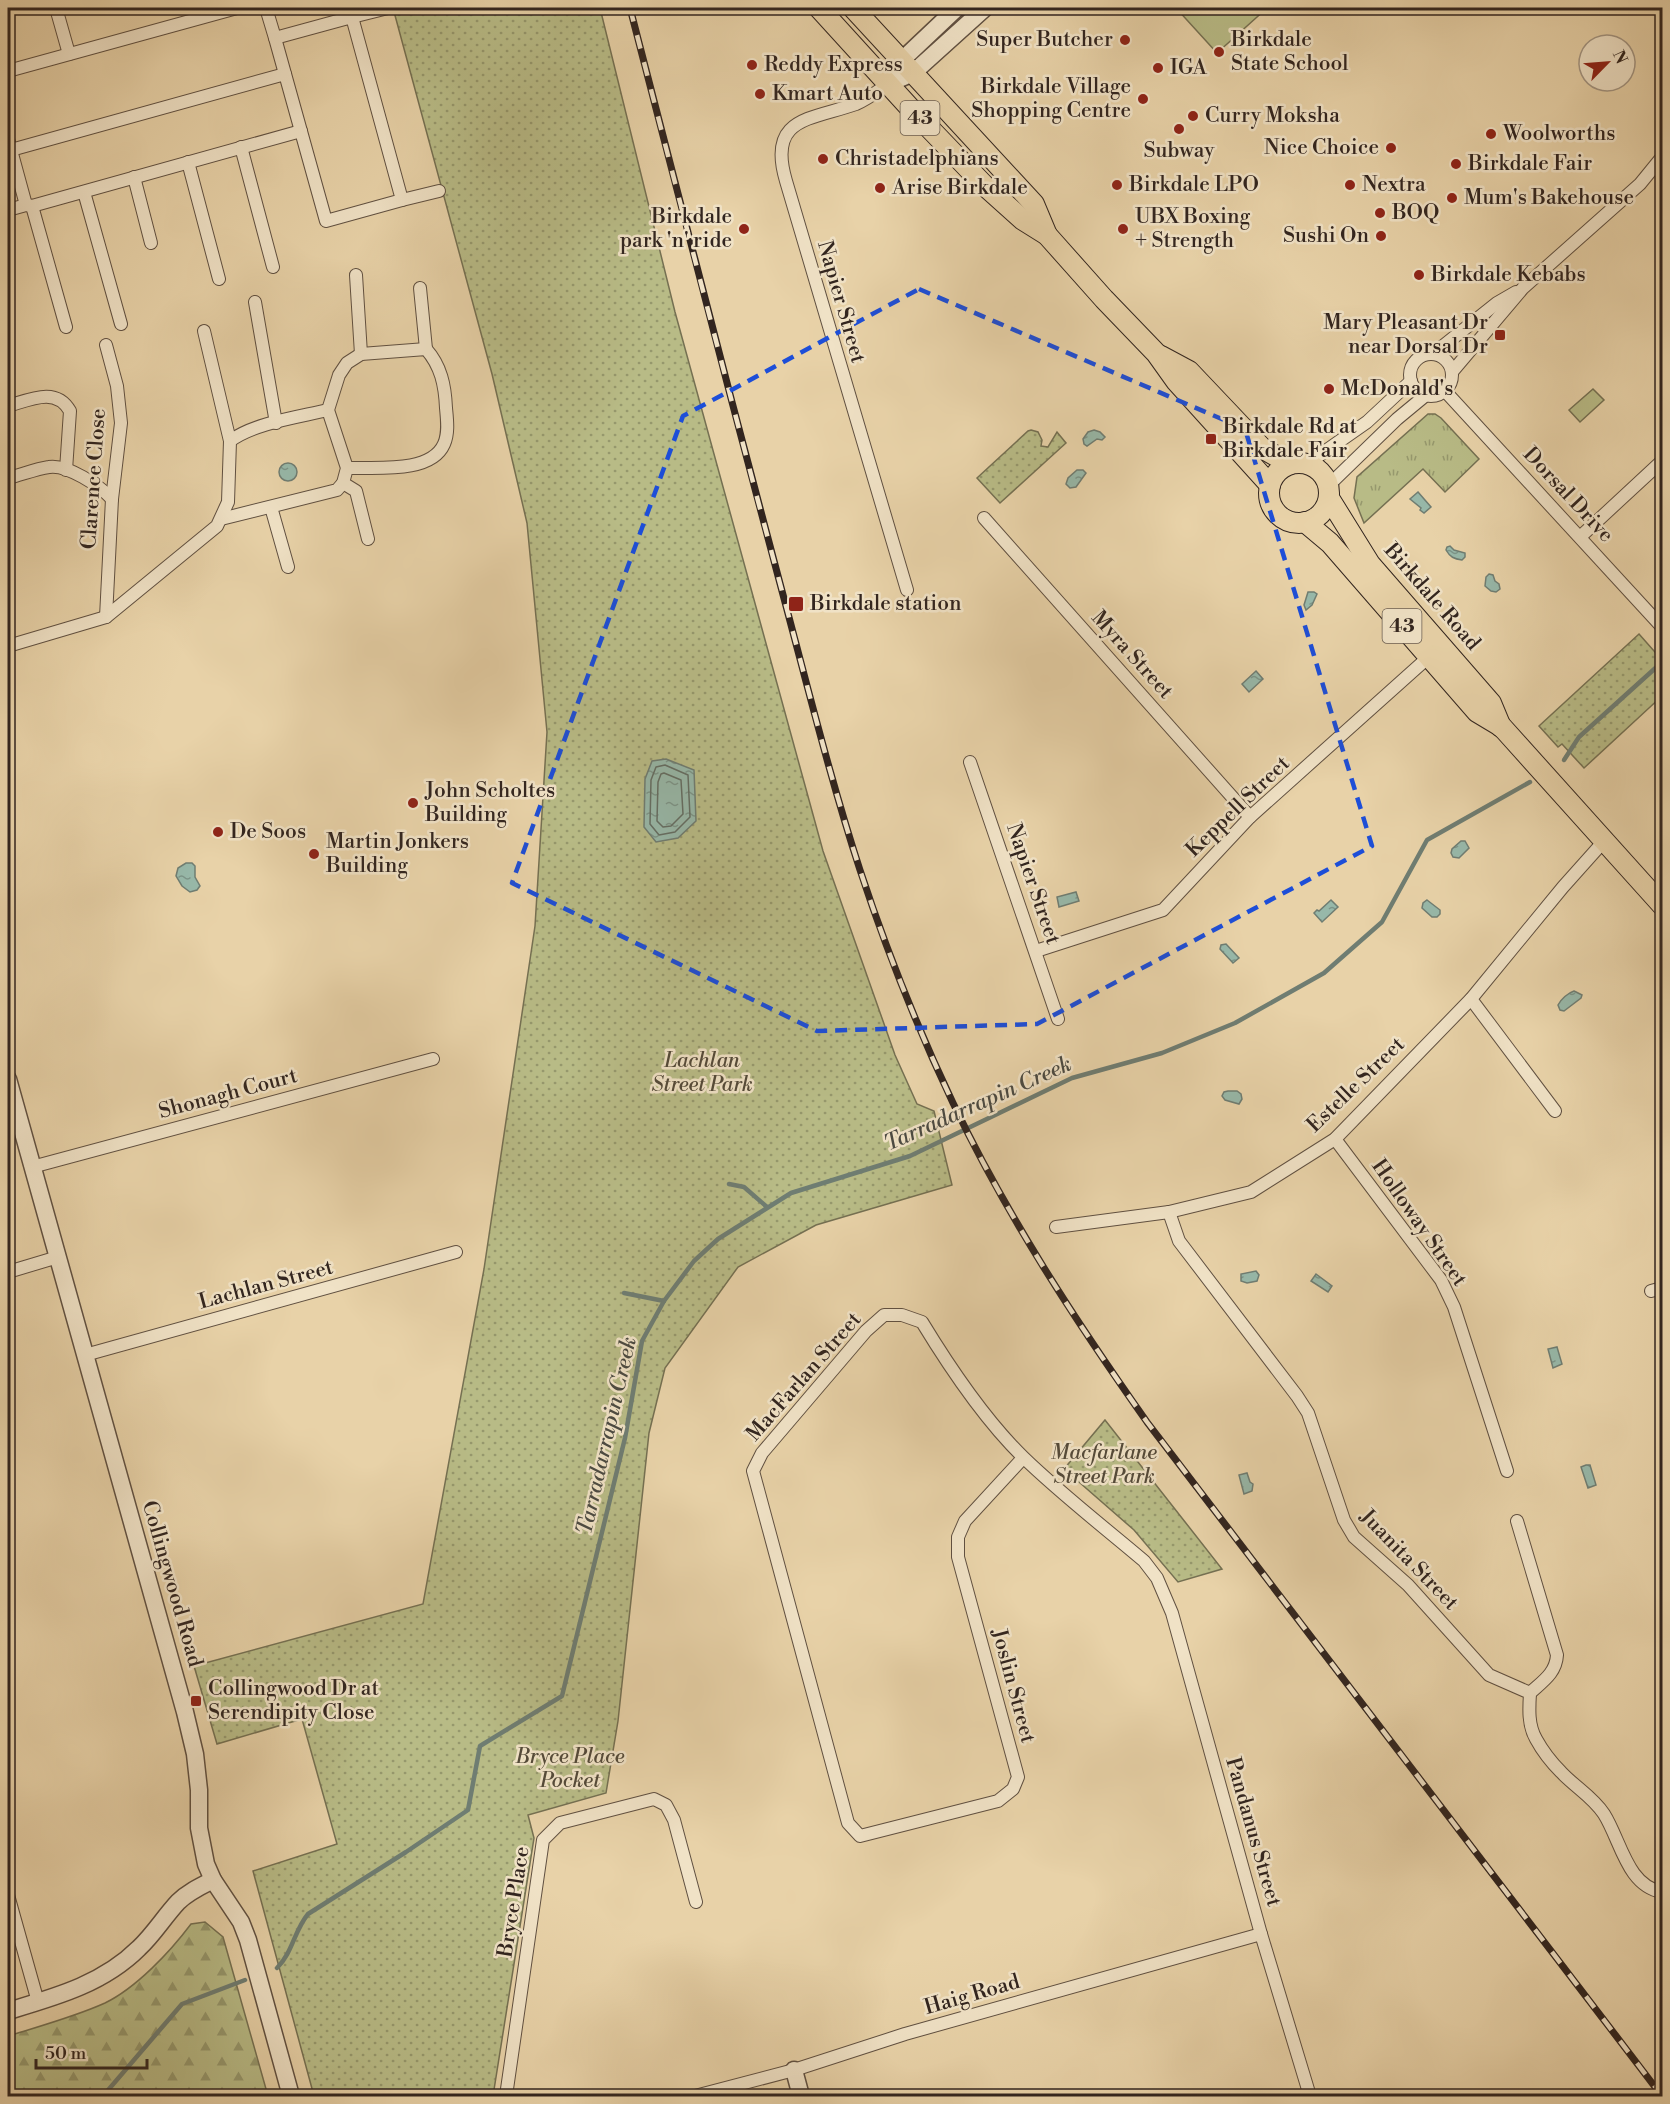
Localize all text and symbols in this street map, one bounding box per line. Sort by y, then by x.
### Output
place label: Super Butcher [976,27,1113,53]
place label: Birkdale State School [1230,27,1348,77]
marker: Super Butcher [1118,33,1132,47]
north arrow [1577,33,1637,93]
marker: Birkdale State School [1212,45,1226,59]
text: N [1608,47,1632,67]
place label: Reddy Express [764,52,903,78]
place label: IGA [1170,55,1208,81]
marker: Reddy Express [745,58,759,72]
marker: IGA [1151,61,1165,75]
place label: Birkdale Village Shopping Centre [971,74,1131,124]
place label: Kmart Auto [772,81,883,107]
marker: Kmart Auto [753,87,767,101]
marker: Birkdale Village Shopping Centre [1136,92,1150,106]
road number: 43 [900,101,940,135]
place label: Curry Moksha [1205,103,1340,129]
marker: Curry Moksha [1186,109,1200,123]
place label: Woolworths [1502,121,1616,147]
marker: Subway [1172,122,1186,136]
marker: Woolworths [1484,127,1498,141]
place label: Nice Choice [1264,135,1379,161]
place label: Subway [1143,138,1215,164]
marker: Nice Choice [1384,141,1398,155]
place label: Christadelphians [835,146,999,172]
place label: Birkdale Fair [1467,151,1592,177]
marker: Christadelphians [816,152,830,166]
marker: Birkdale Fair [1449,157,1463,171]
place label: Birkdale LPO [1128,172,1259,198]
place label: Nextra [1362,172,1426,198]
place label: Arise Birkdale [891,175,1028,201]
marker: Birkdale LPO [1110,178,1124,192]
marker: Nextra [1343,178,1357,192]
marker: Arise Birkdale [873,181,887,195]
place label: Mum's Bakehouse [1464,185,1634,211]
marker: Mum's Bakehouse [1445,191,1459,205]
place label: BOQ [1391,200,1439,226]
place label: Birkdale park 'n' ride [620,204,732,254]
place label: UBX Boxing + Strength [1135,204,1251,254]
marker: BOQ [1373,206,1387,220]
marker: Birkdale park 'n' ride [737,222,751,236]
marker: UBX Boxing + Strength [1116,222,1130,236]
place label: Sushi On [1283,223,1369,249]
marker: Sushi On [1374,229,1388,243]
street label: Napier Street [811,238,871,367]
place label: Birkdale Kebabs [1430,262,1586,288]
marker: Birkdale Kebabs [1412,268,1426,282]
place label: Mary Pleasant Dr near Dorsal Dr [1323,310,1488,360]
marker: Mary Pleasant Dr near Dorsal Dr [1493,328,1507,342]
place label: McDonald's [1341,376,1453,402]
marker: McDonald's [1322,382,1336,396]
street label: Clarence Close [76,408,112,550]
place label: Birkdale Rd at Birkdale Fair [1222,414,1358,464]
marker: Birkdale Rd at Birkdale Fair [1204,432,1218,446]
street label: Dorsal Drive [1517,442,1619,548]
street label: Birkdale Road [1378,537,1486,656]
place label: Birkdale station [809,591,962,617]
marker: Birkdale station [787,595,805,613]
street label: Myra Street [1086,606,1179,705]
road number: 43 [1382,609,1422,643]
street label: Keppell Street [1181,751,1296,863]
place label: John Scholtes Building [424,778,555,828]
marker: John Scholtes Building [406,796,420,810]
place label: De Soos [230,819,306,845]
street label: Napier Street [1000,820,1066,948]
marker: De Soos [211,825,225,839]
place label: Martin Jonkers Building [325,829,469,879]
marker: Martin Jonkers Building [307,847,321,861]
street label: Estelle Street [1302,1031,1411,1138]
park label: Lachlan Street Park [651,1048,753,1098]
water label: Tarradarrapin Creek [880,1050,1076,1158]
street label: Shonagh Court [156,1063,301,1125]
street label: Holloway Street [1366,1154,1473,1292]
street label: Lachlan Street [196,1254,337,1315]
street label: MacFarlan Street [741,1307,867,1447]
water label: Tarradarrapin Creek [571,1334,643,1538]
park label: Macfarlane Street Park [1051,1440,1157,1490]
street label: Collingwood Road [136,1498,208,1670]
street label: Juanita Street [1354,1503,1464,1616]
street label: Joslin Street [985,1625,1041,1746]
place label: Collingwood Dr at Serendipity Close [208,1676,379,1726]
marker: Collingwood Dr at Serendipity Close [189,1694,203,1708]
park label: Bryce Place Pocket [514,1744,625,1794]
street label: Pandanus Street [1219,1754,1287,1910]
street label: Bryce Place [492,1845,536,1960]
street label: Haig Road [921,1969,1023,2021]
scale bar [36,2032,147,2070]
text: 50 m [45,2042,87,2065]

